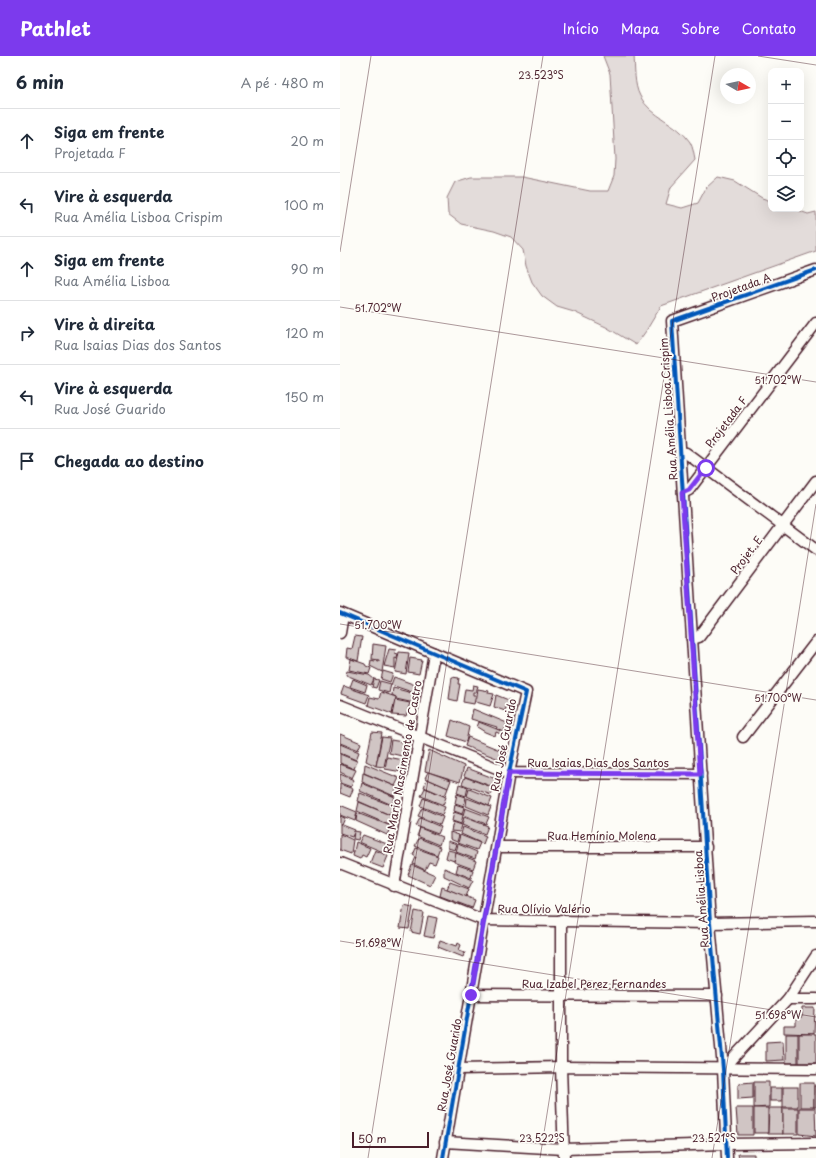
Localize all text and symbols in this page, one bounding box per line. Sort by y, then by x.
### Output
text: Pathlet [20,14,91,42]
text: Início [563,18,599,39]
text: Mapa [621,18,659,39]
text: Sobre [681,18,720,39]
text: Contato [742,18,796,39]
text: 23.523°S [518,67,564,82]
north arrow [720,68,756,104]
map controls [768,68,804,212]
button: + [768,68,804,104]
text: 6 min [16,69,64,95]
text: A pé · 480 m [241,73,324,92]
button: − [768,104,804,140]
text: Siga em frente [54,120,164,143]
icon: ahead [16,130,38,152]
text: 20 m [290,131,324,150]
button: locate [768,140,804,176]
text: Projetada F [54,143,126,162]
button: layers [768,176,804,212]
text: Vire à esquerda [54,184,173,207]
icon: left [16,194,38,216]
text: 100 m [284,195,324,214]
text: Rua Amélia Lisboa Crispim [54,207,223,226]
text: Siga em frente [54,248,164,271]
icon: ahead [16,258,38,280]
text: 90 m [291,259,324,278]
street label: Projetada A [709,268,774,306]
text: Rua Amélia Lisboa [54,271,170,290]
text: 51.702°W [354,300,402,315]
text: Vire à direita [54,312,155,335]
icon: right [16,322,38,344]
text: 120 m [285,323,324,342]
text: Rua Isaias Dias dos Santos [54,335,221,354]
street label: Rua Amélia Lisboa Crispim [655,337,681,481]
text: 51.702°W [754,372,802,387]
text: Vire à esquerda [54,376,173,399]
icon: left [16,386,38,408]
text: 150 m [285,387,324,406]
street label: Projetada F [701,393,751,451]
text: Rua José Guarido [54,399,166,418]
text: Chegada ao destino [54,449,204,472]
icon: arrive [16,450,38,472]
route start [697,459,715,477]
street label: Projet. E [726,532,766,578]
text: 51.700°W [354,617,403,632]
street label: Rua Mario Nascimento de Castro [378,679,426,855]
text: 51.700°W [754,690,803,705]
street label: Rua José Guarido [486,697,520,793]
street label: Rua Isaias Dias dos Santos [527,754,669,771]
street label: Rua Hemínio Molena [547,827,657,844]
street label: Rua Amélia Lisboa [689,849,713,948]
street label: Rua Olívio Valério [497,900,591,917]
text: 51.698°W [355,935,402,950]
street label: Rua Izabel Perez Fernandes [522,975,666,992]
route end [462,986,480,1004]
text: 51.698°W [755,1007,802,1022]
street label: Rua José Guarido [432,1017,466,1113]
scale bar [352,1130,429,1149]
text: 50 m [358,1130,387,1147]
text: 23.522°S [519,1130,565,1145]
text: 23.521°S [692,1130,736,1145]

